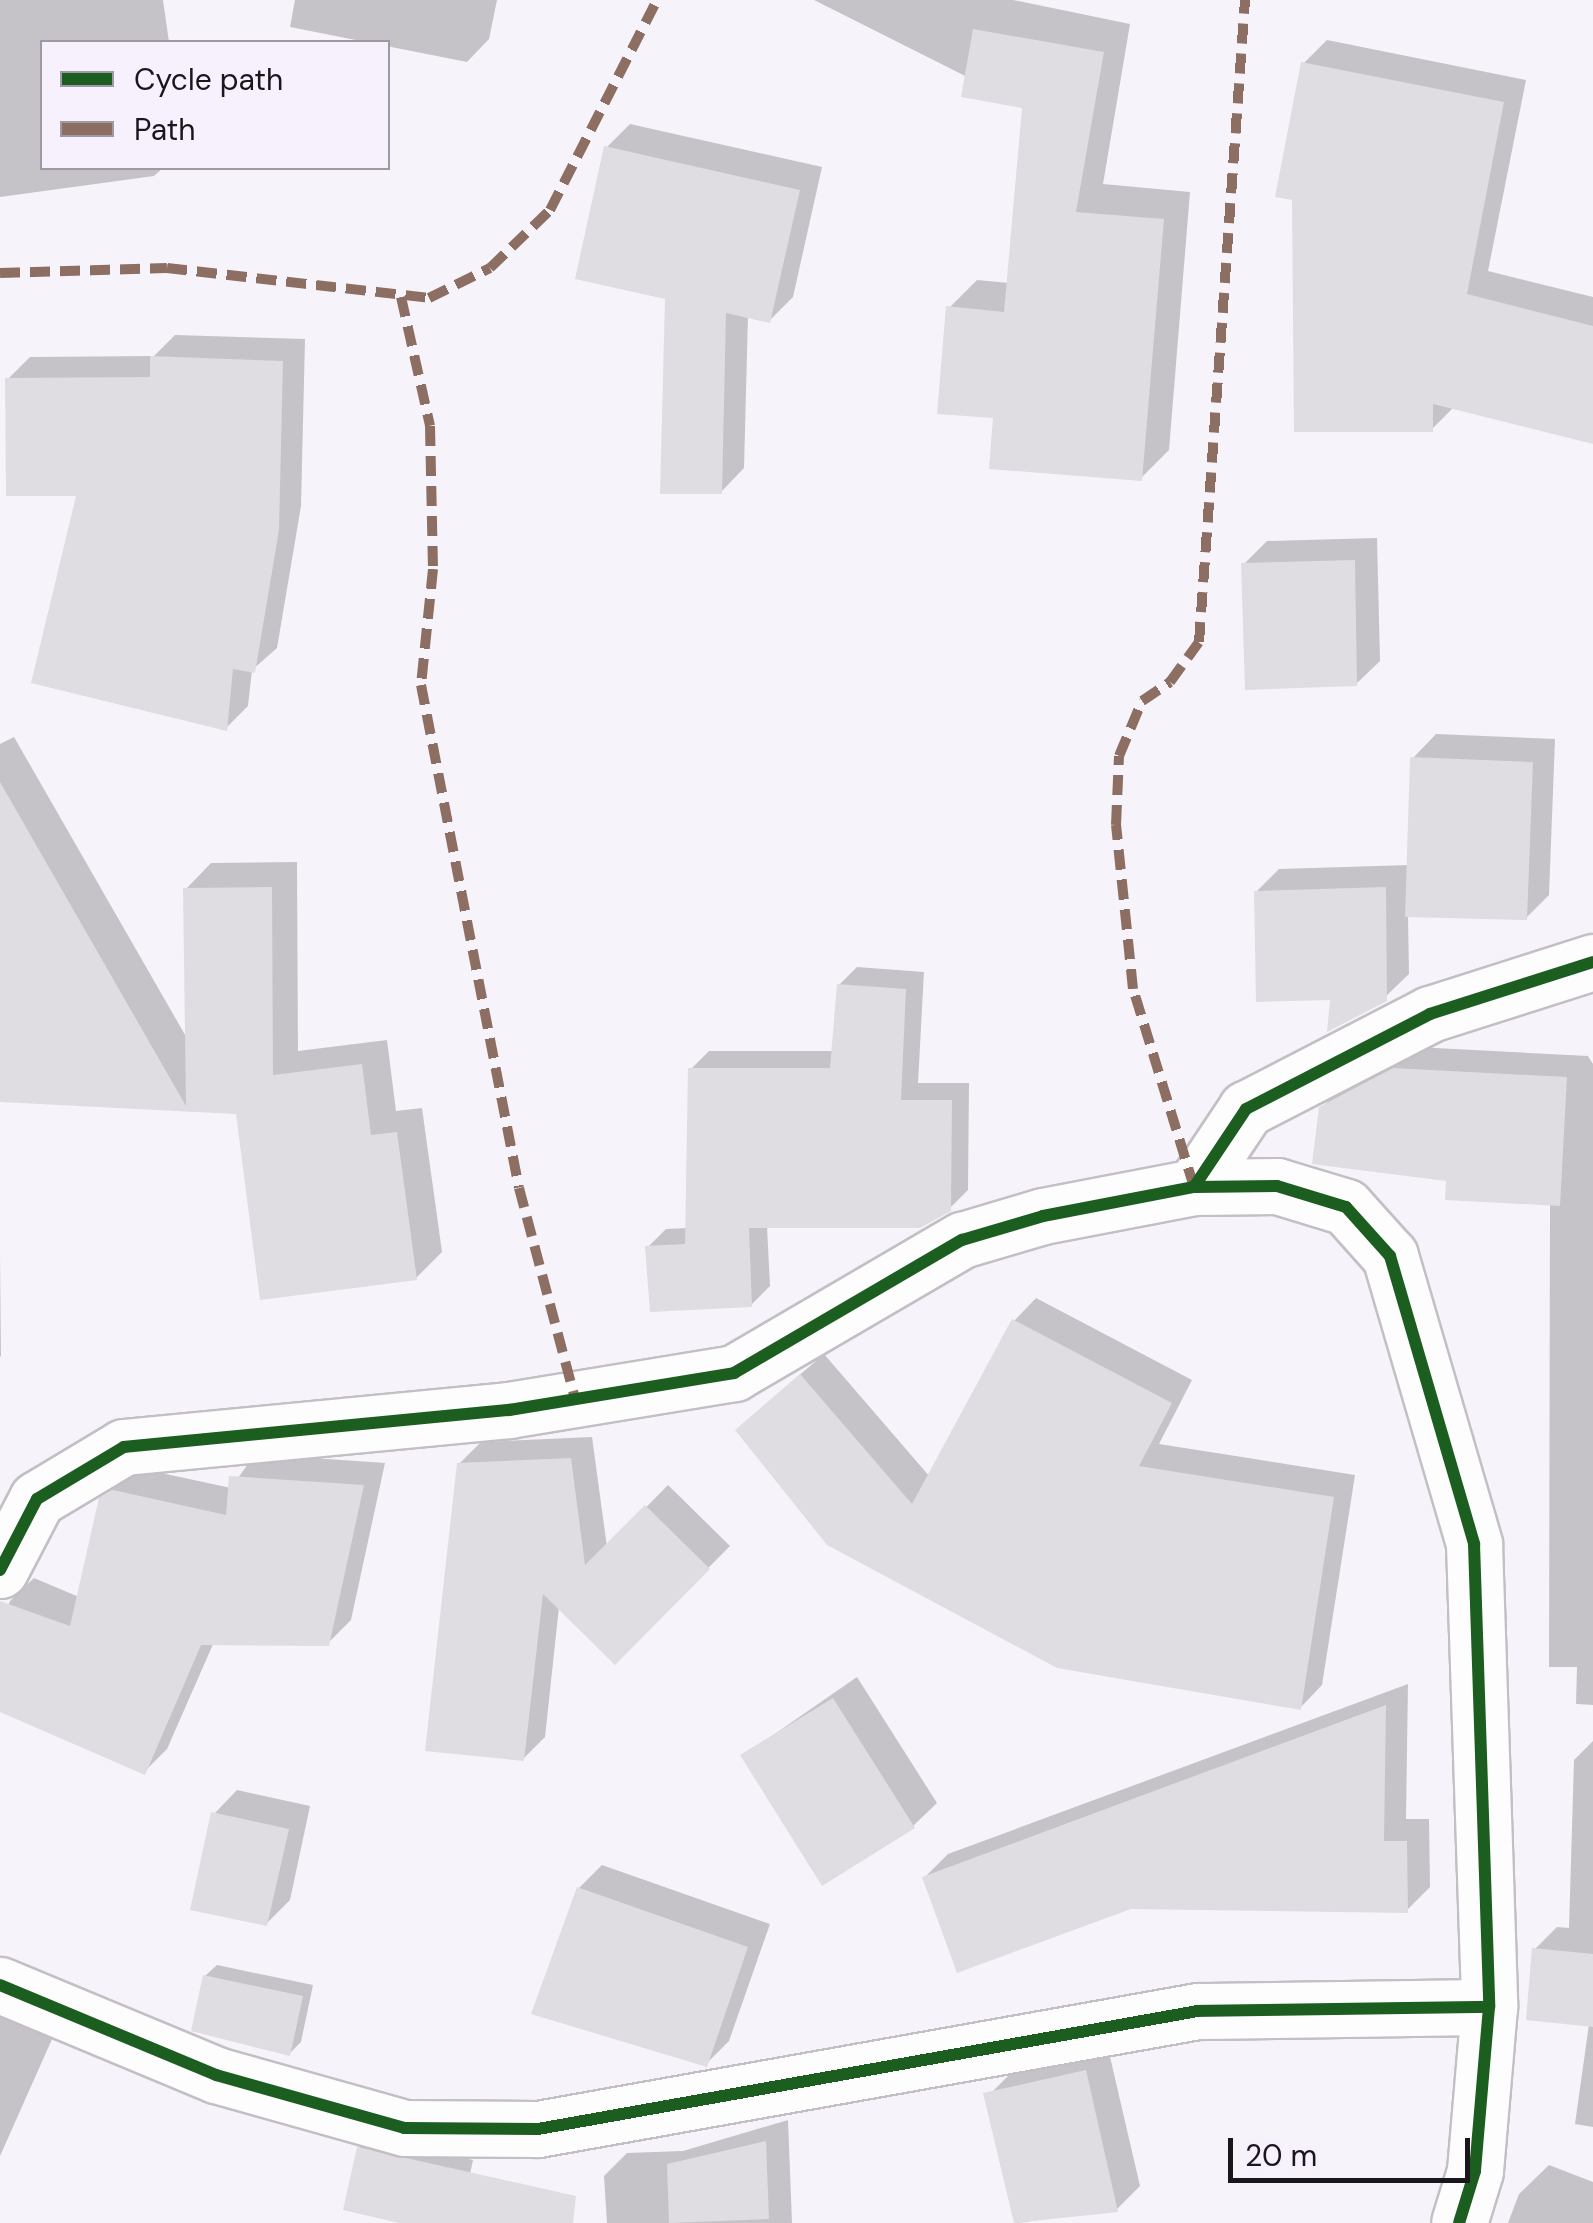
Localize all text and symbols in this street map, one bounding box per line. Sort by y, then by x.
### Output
legend [40,40,390,170]
text: Cycle path [134,60,283,99]
text: Path [134,110,196,149]
scale bar [1233,2118,1476,2180]
text: 20 m [1245,2136,1317,2175]

